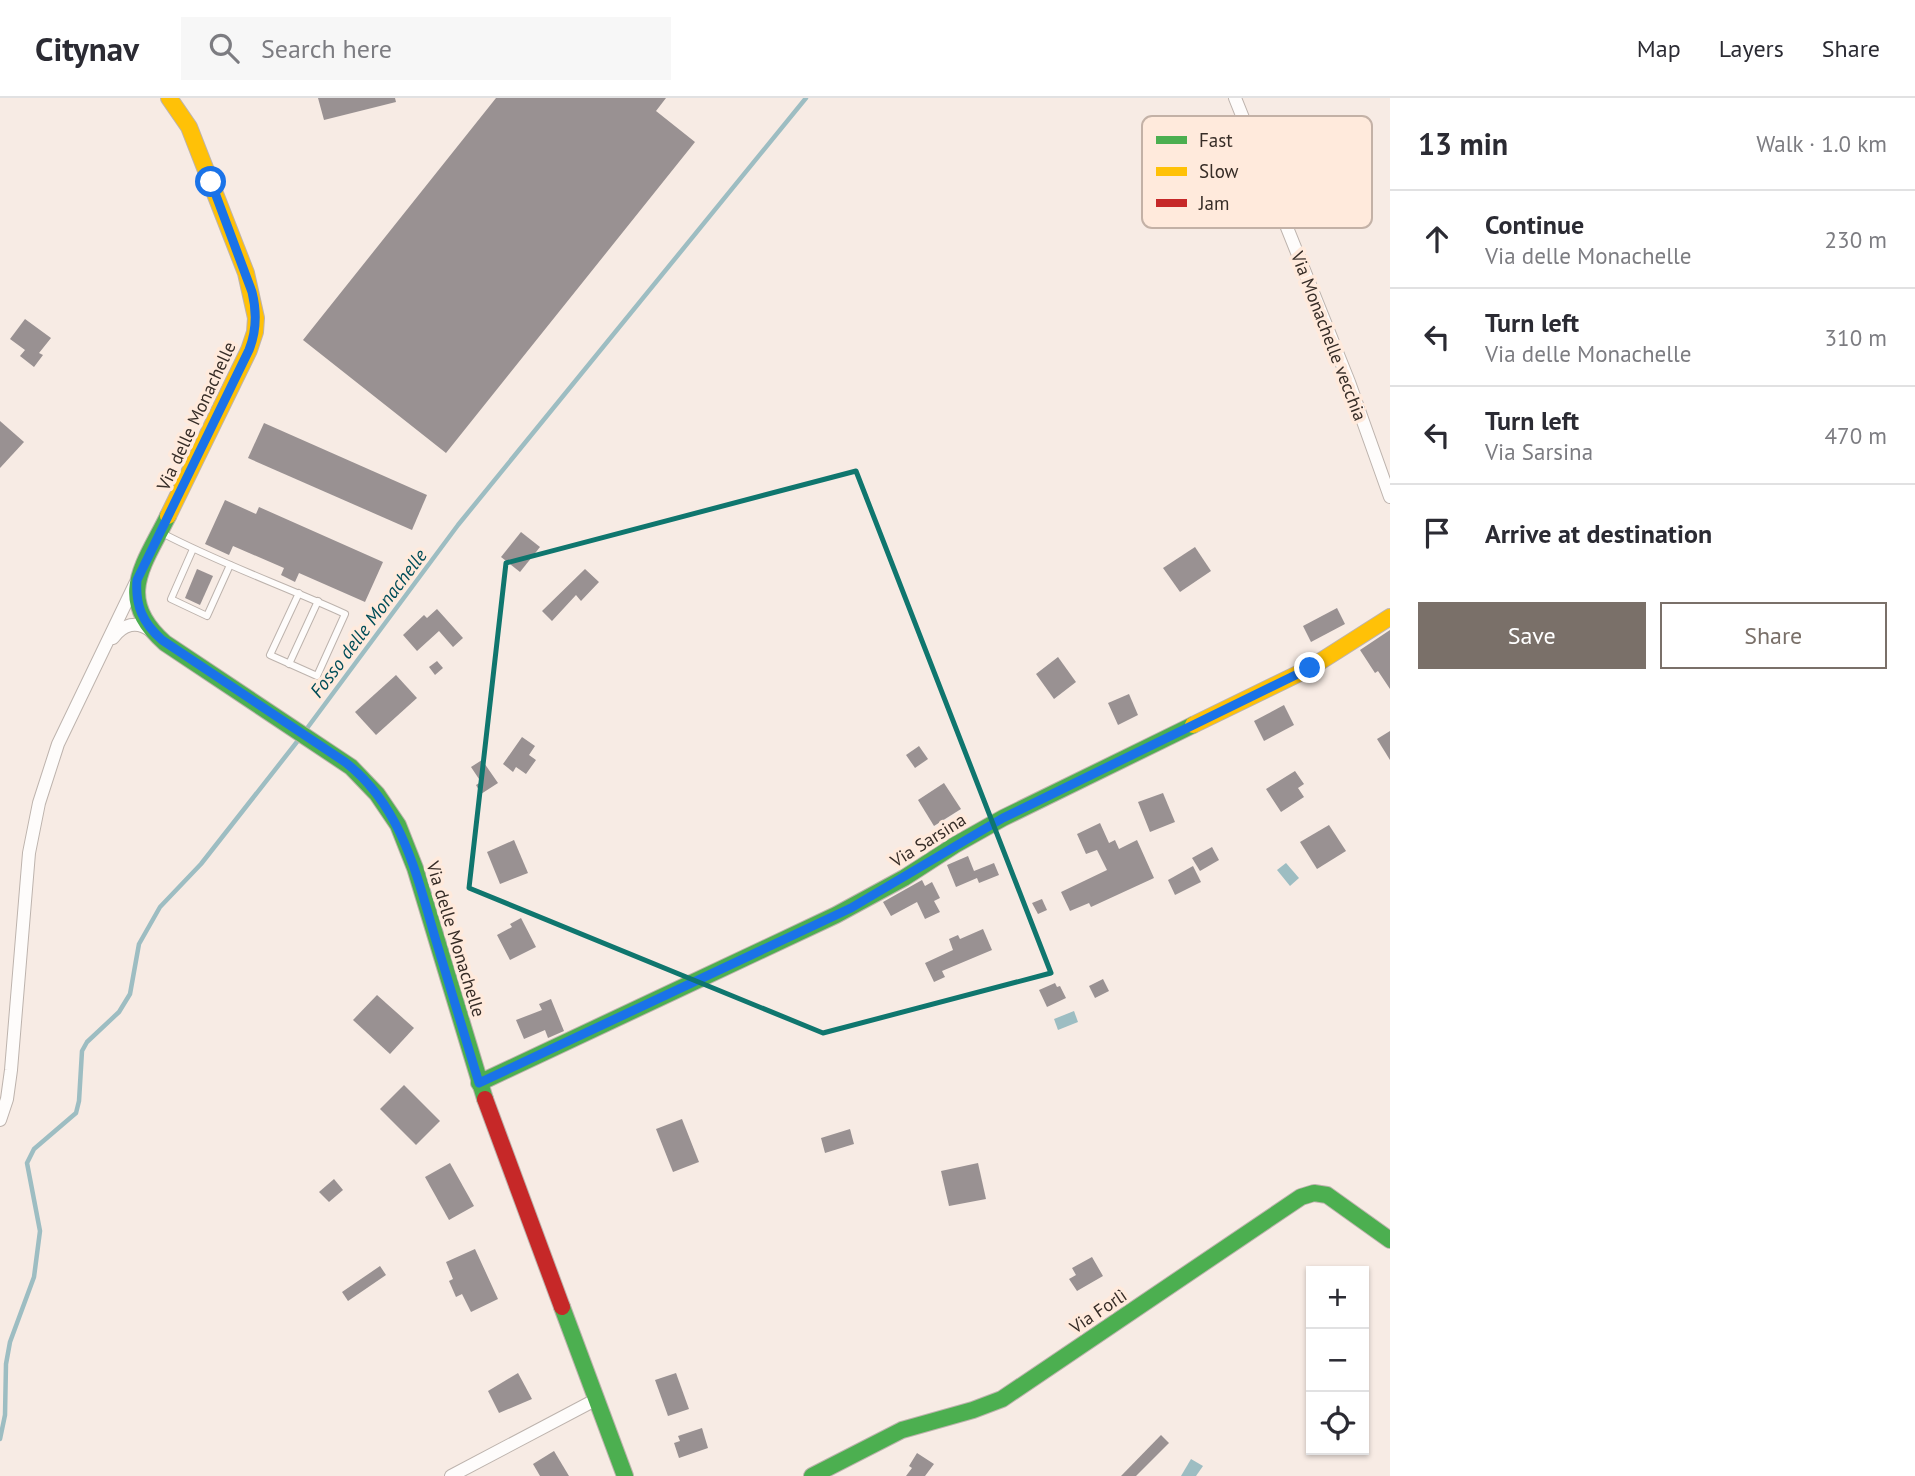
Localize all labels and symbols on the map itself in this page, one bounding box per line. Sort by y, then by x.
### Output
legend [1142,116,1372,228]
text: Fast [1199,128,1233,152]
text: Slow [1199,159,1239,183]
route start [195,166,226,197]
text: Jam [1198,191,1229,215]
street label: Via Monachelle vecchia [1286,247,1372,424]
street label: Via delle Monachelle [151,338,241,495]
water label: Fosso delle Monachelle [304,544,432,702]
route end [1294,652,1325,683]
street label: Via Sarsina [885,808,970,873]
street label: Via delle Monachelle [421,857,491,1020]
street label: Via Forlì [1064,1284,1131,1339]

